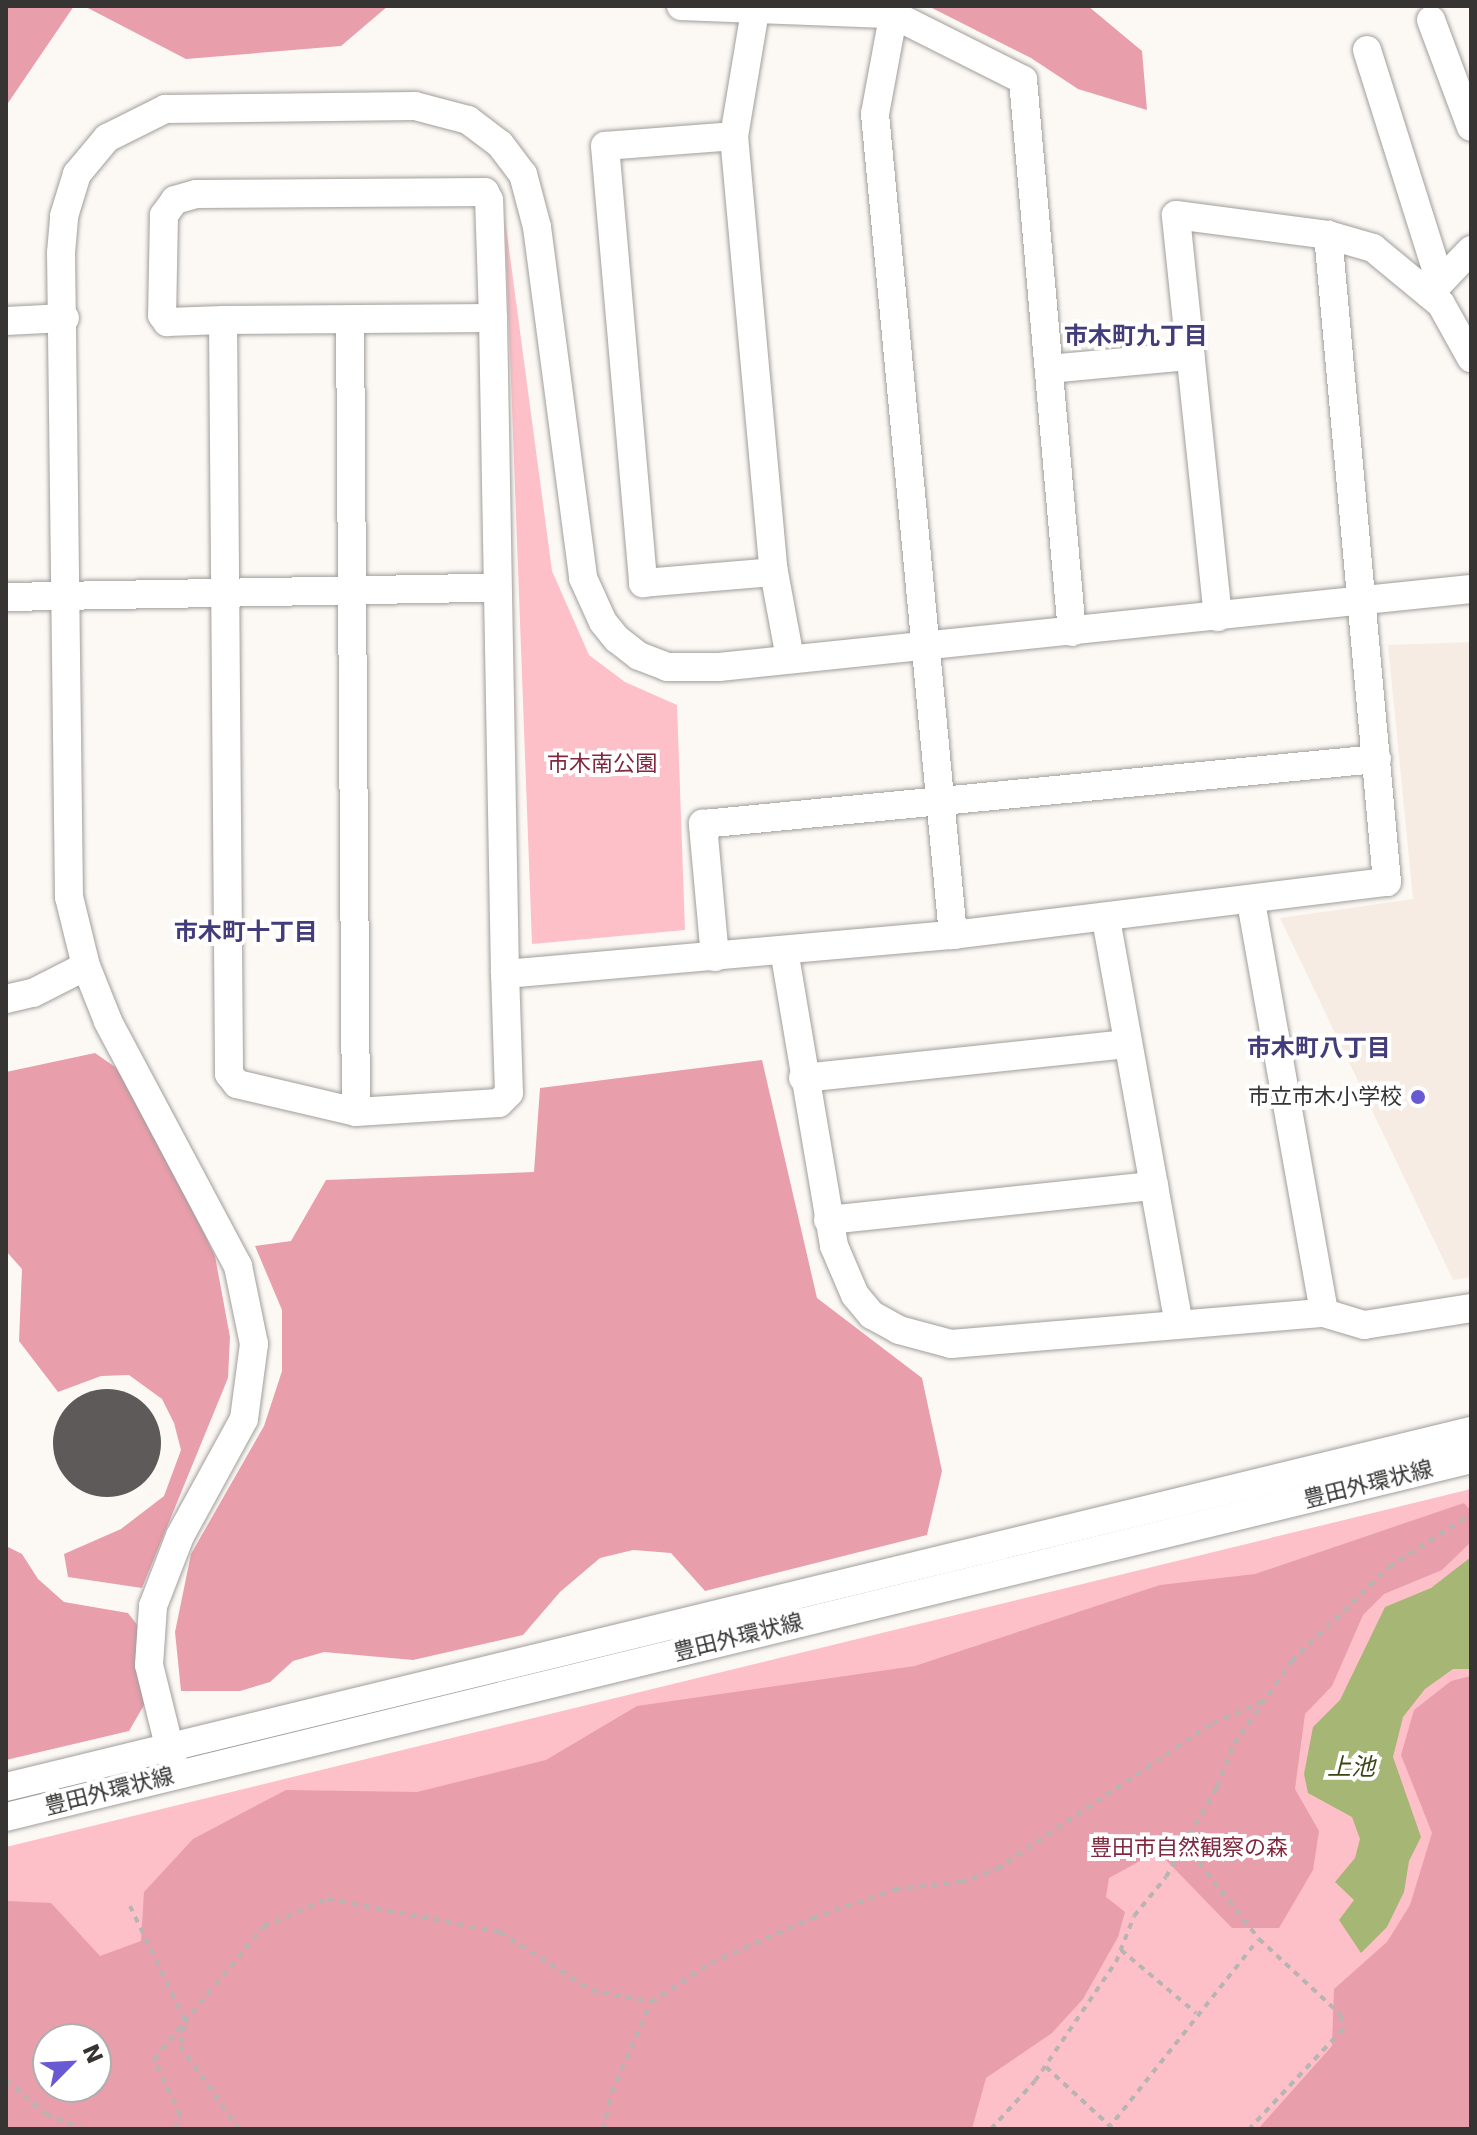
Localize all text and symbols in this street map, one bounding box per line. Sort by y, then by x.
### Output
district label: 市木町九丁目 [1064,323,1208,351]
park label: 市木南公園 [547,751,657,777]
district label: 市木町十丁目 [174,919,318,947]
district label: 市木町八丁目 [1247,1035,1391,1063]
place label: 市立市木小学校 [1248,1084,1402,1110]
marker: 市立市木小学校 [1409,1088,1427,1106]
street label: 豊田外環状線 [1301,1455,1435,1513]
street label: 豊田外環状線 [671,1608,805,1666]
water label: 上池 [1327,1754,1375,1782]
street label: 豊田外環状線 [42,1762,176,1820]
park label: 豊田市自然観察の森 [1090,1835,1288,1861]
north arrow [32,2023,112,2103]
text: N [77,2040,108,2067]

